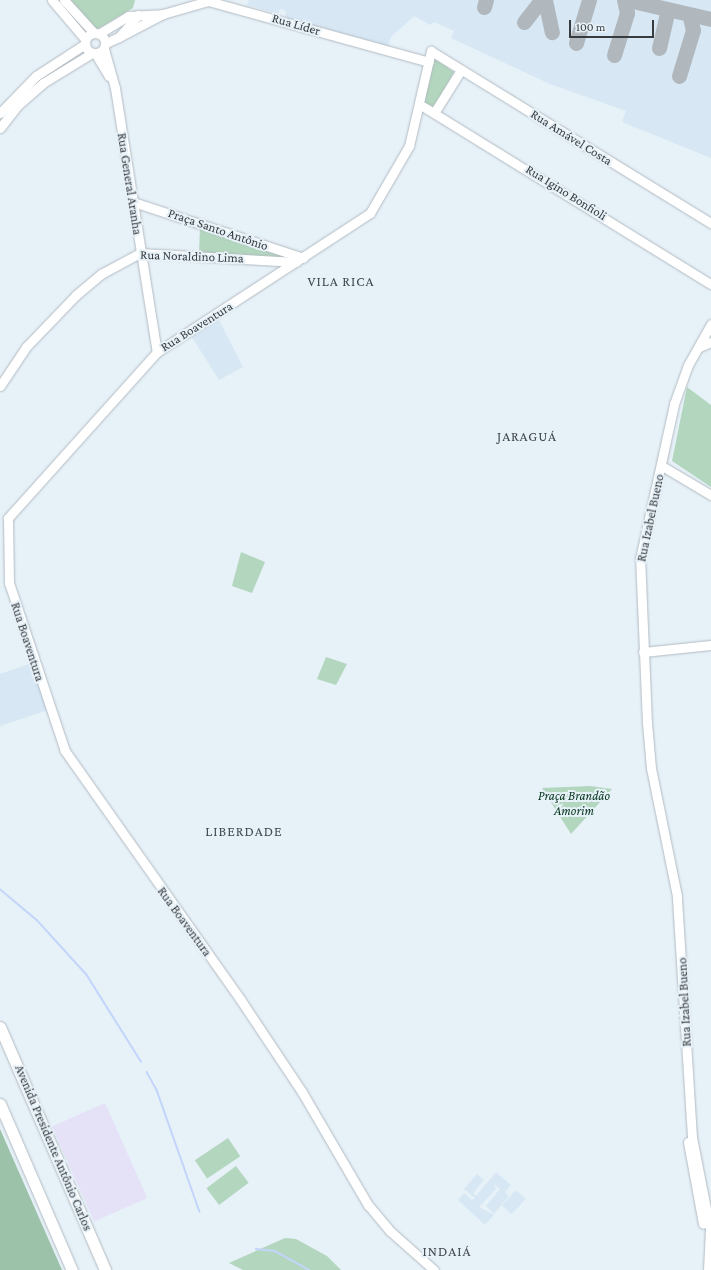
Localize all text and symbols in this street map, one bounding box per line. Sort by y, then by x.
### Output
street label: Rua Líder [270,11,322,39]
scale bar [571,12,656,38]
text: 100 m [576,20,605,34]
street label: Rua Amável Costa [527,107,615,169]
street label: Rua General Aranha [113,132,145,236]
street label: Rua Igino Bonfioli [523,162,609,224]
street label: Praça Santo Antônio [166,206,270,254]
street label: Rua Noraldino Lima [140,247,244,267]
district label: VILA RICA [308,273,374,289]
street label: Rua Boaventura [158,299,236,355]
district label: JARAGUÁ [497,428,557,444]
street label: Rua Izabel Bueno [634,473,668,563]
street label: Rua Boaventura [7,601,47,683]
park label: Praça Brandão Amorim [538,789,610,820]
district label: LIBERDADE [205,823,283,839]
street label: Rua Boaventura [154,884,214,960]
street label: Rua Izabel Bueno [675,957,695,1047]
street label: Avenida Presidente Antônio Carlos [11,1063,95,1233]
district label: INDAIÁ [423,1243,471,1259]

